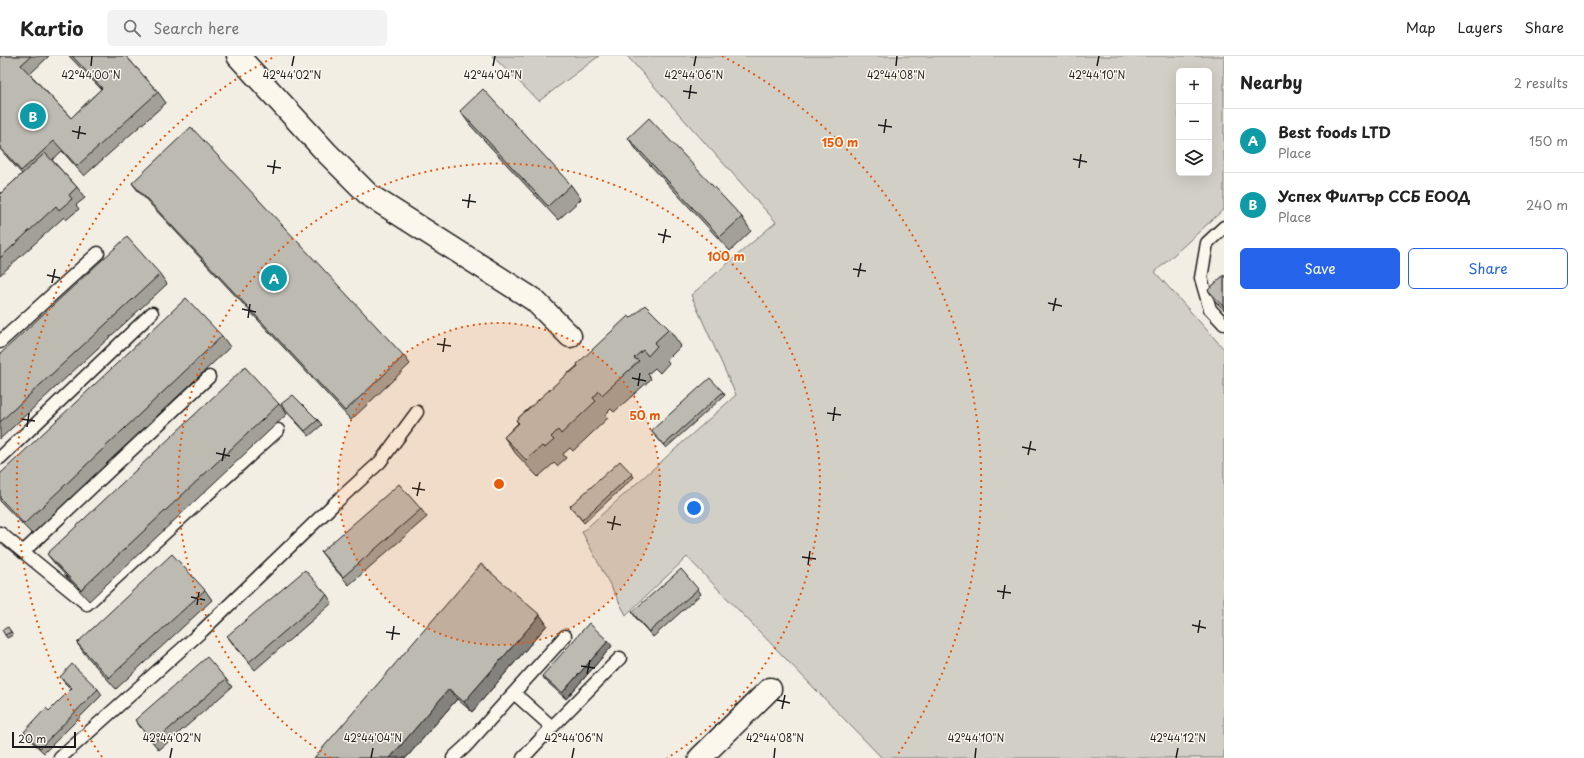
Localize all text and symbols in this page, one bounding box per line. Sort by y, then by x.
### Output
search box [107,10,387,46]
text: Kartio [20,14,83,42]
text: Search here [153,16,239,39]
icon: search [121,17,143,39]
text: Map [1406,17,1436,38]
text: Layers [1458,17,1503,38]
text: Share [1525,17,1564,38]
text: 42°44'00"N [61,67,121,82]
text: 42°44'02"N [263,67,321,82]
text: 42°44'04"N [464,67,522,82]
text: 42°44'06"N [665,67,724,82]
text: 42°44'08"N [867,67,925,82]
text: 42°44'10"N [1069,67,1125,82]
map controls [1176,68,1212,176]
button: + [1176,68,1212,104]
text: Nearby [1240,69,1302,95]
text: 2 results [1514,73,1568,92]
pin: B [20,101,46,131]
button: − [1176,104,1212,140]
text: Best foods LTD [1278,120,1391,143]
text: A [1248,131,1258,150]
text: 150 m [1529,131,1568,150]
text: 150 m [822,133,858,151]
button: layers [1176,140,1212,176]
text: Place [1278,143,1311,162]
text: Успех Филтър ССБ ЕООД [1278,184,1470,207]
text: B [1249,195,1257,214]
text: 240 m [1526,195,1568,214]
text: Place [1278,207,1311,226]
text: 100 m [707,247,745,265]
button: Save [1240,248,1400,289]
button: Share [1408,248,1568,289]
pin: A [261,263,287,293]
text: 50 m [629,406,661,424]
centre of rings [492,477,506,491]
your location [684,498,704,518]
scale bar [12,730,76,749]
text: 20 m [18,730,46,747]
text: 42°44'02"N [143,730,201,745]
text: 42°44'04"N [344,730,402,745]
text: 42°44'06"N [545,730,604,745]
text: 42°44'08"N [746,730,804,745]
text: 42°44'10"N [948,730,1004,745]
text: 42°44'12"N [1150,730,1206,745]

